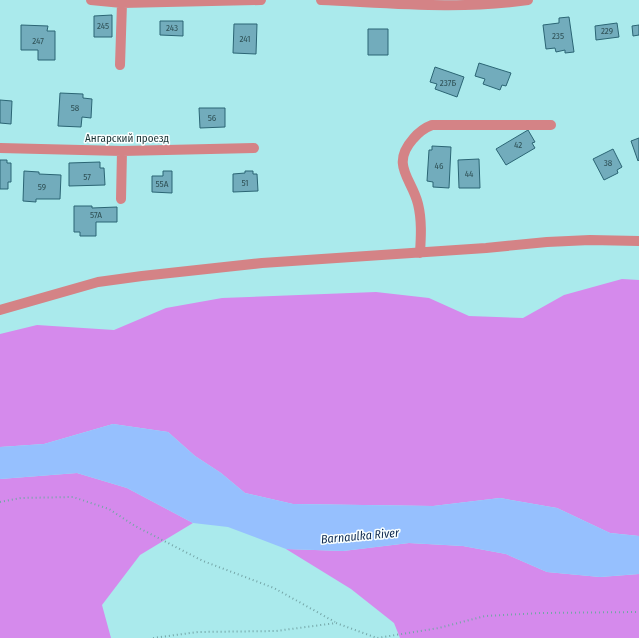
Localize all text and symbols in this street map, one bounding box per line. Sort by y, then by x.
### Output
house number: 245 [97,21,109,31]
house number: 243 [166,23,178,33]
house number: 229 [601,26,613,36]
house number: 235 [552,31,564,41]
house number: 241 [239,34,251,44]
house number: 247 [32,36,44,46]
house number: 237Б [440,78,456,88]
house number: 58 [71,103,80,113]
house number: 56 [208,113,217,123]
street label: Ангарский проезд [85,132,169,145]
house number: 42 [514,140,522,150]
house number: 38 [604,158,613,168]
house number: 46 [435,161,444,171]
house number: 44 [465,169,474,179]
house number: 57 [83,172,91,182]
house number: 51 [241,178,249,188]
house number: 55А [156,179,169,189]
house number: 59 [38,182,46,192]
house number: 57А [90,210,102,220]
water label: Barnaulka River [320,526,400,546]

